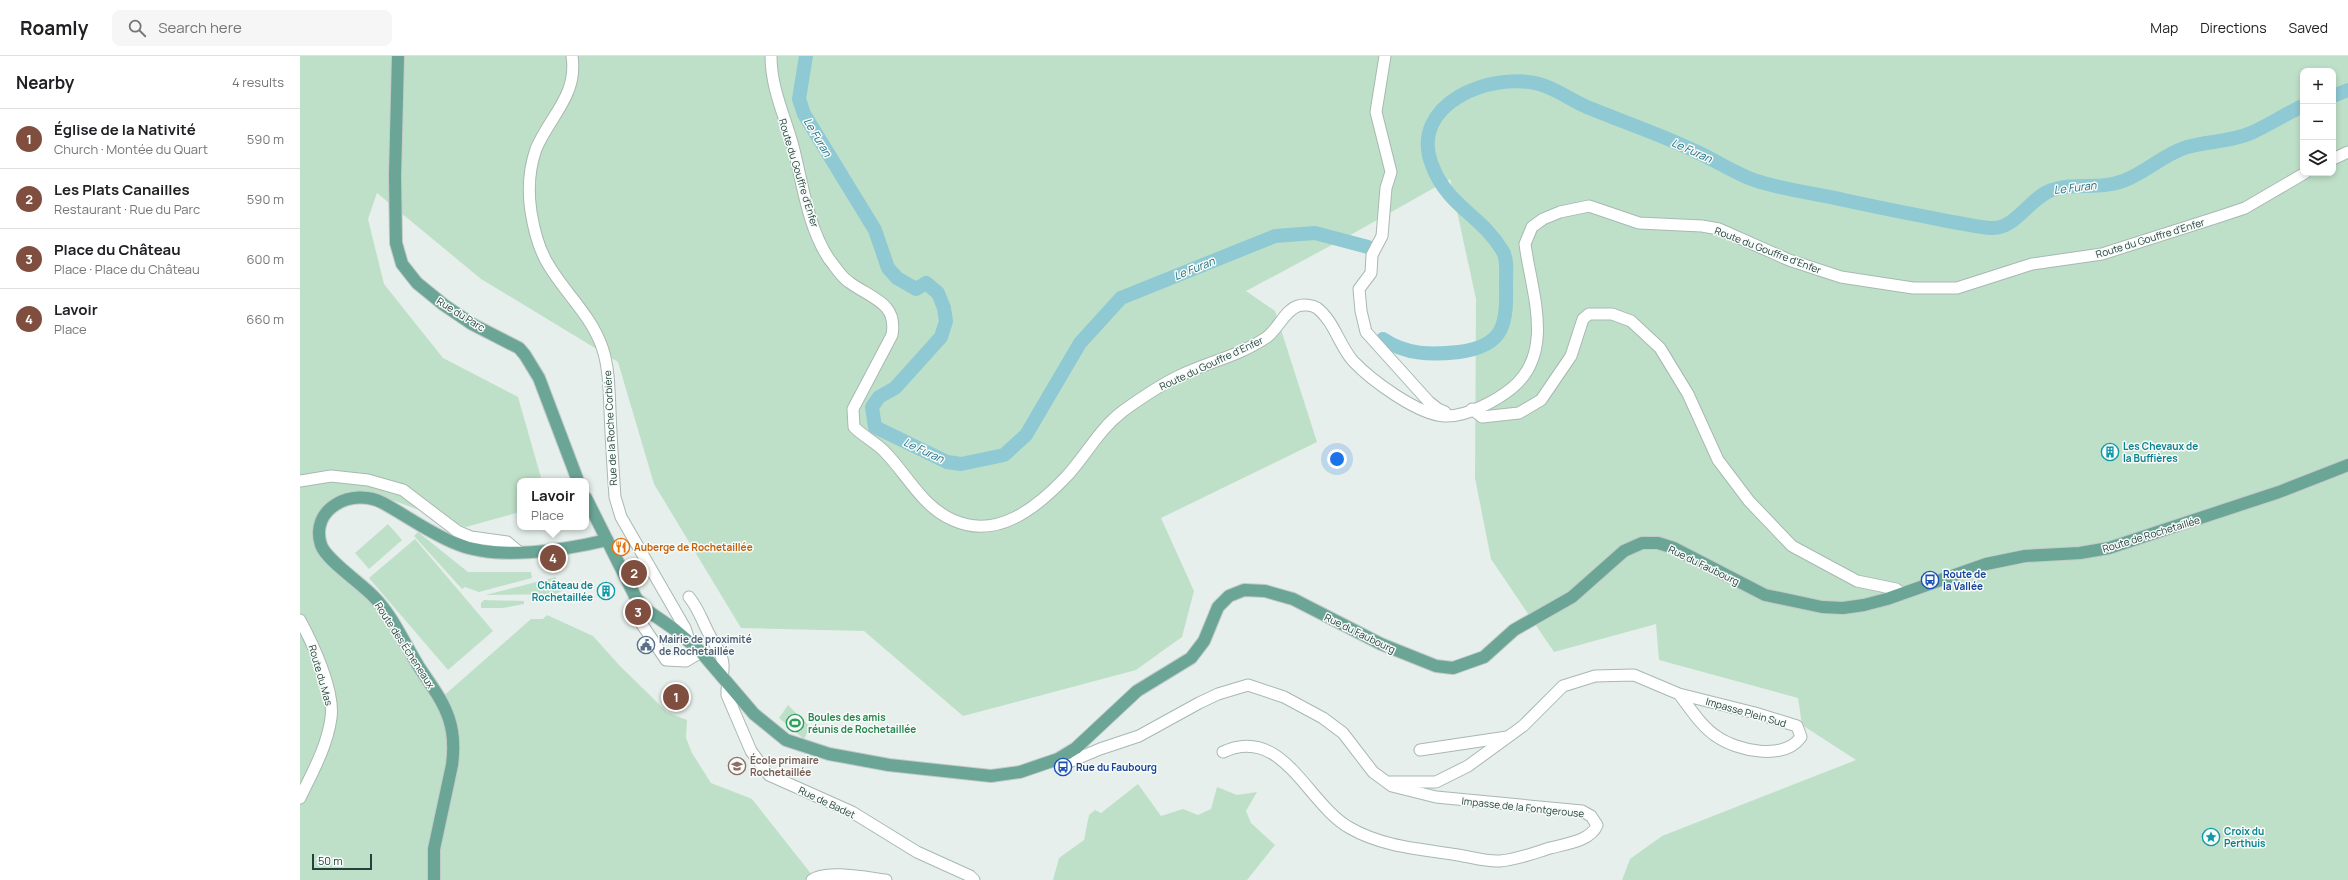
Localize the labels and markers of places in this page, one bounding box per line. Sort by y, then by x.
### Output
place label: Les Chevaux de la Buffières [2123,439,2198,465]
building icon: Les Chevaux de la Buffières [2100,442,2120,462]
restaurant icon: Auberge de Rochetaillée [611,537,631,557]
place label: Auberge de Rochetaillée [634,540,753,554]
pin: 4 [540,543,566,573]
pin: 2 [621,558,647,588]
place label: Route de la Vallée [1943,567,1986,593]
bus stop icon: Route de la Vallée [1920,570,1940,590]
place label: Château de Rochetaillée [532,578,593,604]
building icon: Château de Rochetaillée [596,581,616,601]
pin: 3 [625,597,651,627]
place label: Mairie de proximité de Rochetaillée [659,632,752,658]
public building icon: Mairie de proximité de Rochetaillée [636,635,656,655]
pin: 1 [663,682,689,712]
place label: Boules des amis réunis de Rochetaillée [808,710,916,736]
sports icon: Boules des amis réunis de Rochetaillée [785,713,805,733]
place label: École primaire Rochetaillée [750,753,819,779]
school or university icon: École primaire Rochetaillée [727,756,747,776]
bus stop icon: Rue du Faubourg [1053,757,1073,777]
place label: Rue du Faubourg [1076,760,1157,774]
place label: Croix du Perthuis [2224,824,2266,850]
place icon: Croix du Perthuis [2201,827,2221,847]

